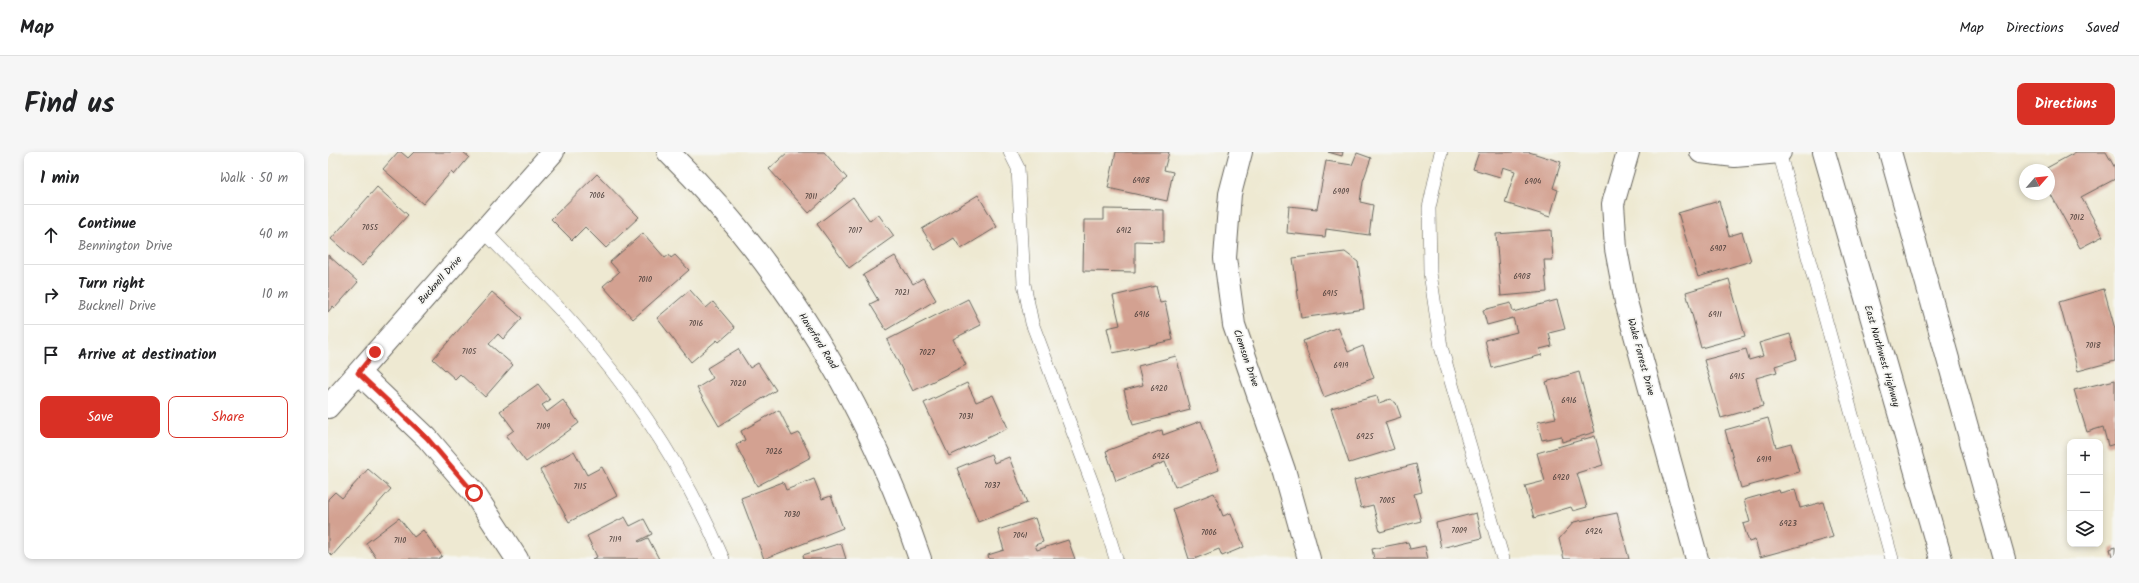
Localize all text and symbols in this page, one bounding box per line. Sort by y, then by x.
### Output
text: Map [20,13,54,43]
text: Map [1959,17,1984,39]
text: Directions [2006,17,2064,39]
text: Saved [2086,17,2119,39]
text: Find us [24,82,115,127]
button: Directions [2017,83,2115,125]
north arrow [2019,164,2055,200]
text: 1 min [40,165,79,192]
text: Walk · 50 m [220,168,288,189]
house number: 6908 [1132,174,1150,187]
house number: 6904 [1525,175,1542,188]
house number: 6909 [1333,185,1349,198]
house number: 7006 [589,189,605,202]
house number: 7011 [805,190,818,203]
house number: 7012 [2070,211,2085,224]
text: Continue [78,212,136,236]
house number: 7055 [362,221,379,234]
icon: ahead [40,224,62,246]
text: 40 m [259,224,288,245]
house number: 7017 [848,224,862,237]
house number: 6912 [1116,224,1132,237]
text: Bennington Drive [78,236,172,257]
house number: 6907 [1710,242,1726,255]
street label: Bucknell Drive [414,252,466,308]
house number: 6908 [1513,270,1531,283]
text: Turn right [78,272,145,296]
house number: 7010 [638,273,652,286]
icon: right [40,284,62,306]
text: 10 m [262,284,288,305]
house number: 7021 [895,286,910,299]
house number: 6915 [1322,287,1338,300]
text: Bucknell Drive [78,296,156,317]
street label: East Northwest Highway [1860,303,1904,409]
house number: 6916 [1134,308,1150,321]
house number: 6911 [1708,308,1722,321]
street label: Haverford Road [794,310,842,373]
street label: Wake Forrest Drive [1623,316,1659,398]
house number: 7016 [689,317,703,330]
street label: Clemson Drive [1229,327,1263,389]
house number: 7018 [2085,339,2101,352]
text: Arrive at destination [78,343,217,367]
route end [366,343,384,361]
icon: arrive [40,344,62,366]
house number: 7105 [462,345,477,358]
house number: 7027 [919,346,935,359]
house number: 6919 [1334,359,1348,372]
house number: 6915 [1729,370,1745,383]
house number: 7020 [730,377,746,390]
house number: 6920 [1151,382,1168,395]
house number: 6916 [1561,394,1577,407]
button: Save [40,396,160,438]
button: Share [168,396,288,438]
house number: 7031 [959,410,974,423]
house number: 7109 [536,420,550,433]
house number: 6925 [1356,430,1374,443]
map controls [2067,439,2103,547]
button: + [2067,439,2103,475]
house number: 7026 [766,445,782,458]
house number: 6926 [1152,450,1170,463]
house number: 6919 [1757,453,1771,466]
house number: 6920 [1553,471,1570,484]
button: − [2067,475,2103,511]
house number: 7037 [984,479,1000,492]
house number: 7115 [573,480,587,493]
route start [465,484,483,502]
house number: 7005 [1379,494,1396,507]
house number: 7030 [784,508,800,521]
button: layers [2067,511,2103,547]
house number: 6923 [1779,517,1797,530]
house number: 7009 [1451,524,1467,537]
house number: 6924 [1585,525,1603,538]
house number: 7006 [1201,526,1217,539]
house number: 7041 [1013,529,1028,542]
house number: 7119 [609,533,621,546]
house number: 7110 [394,534,406,547]

